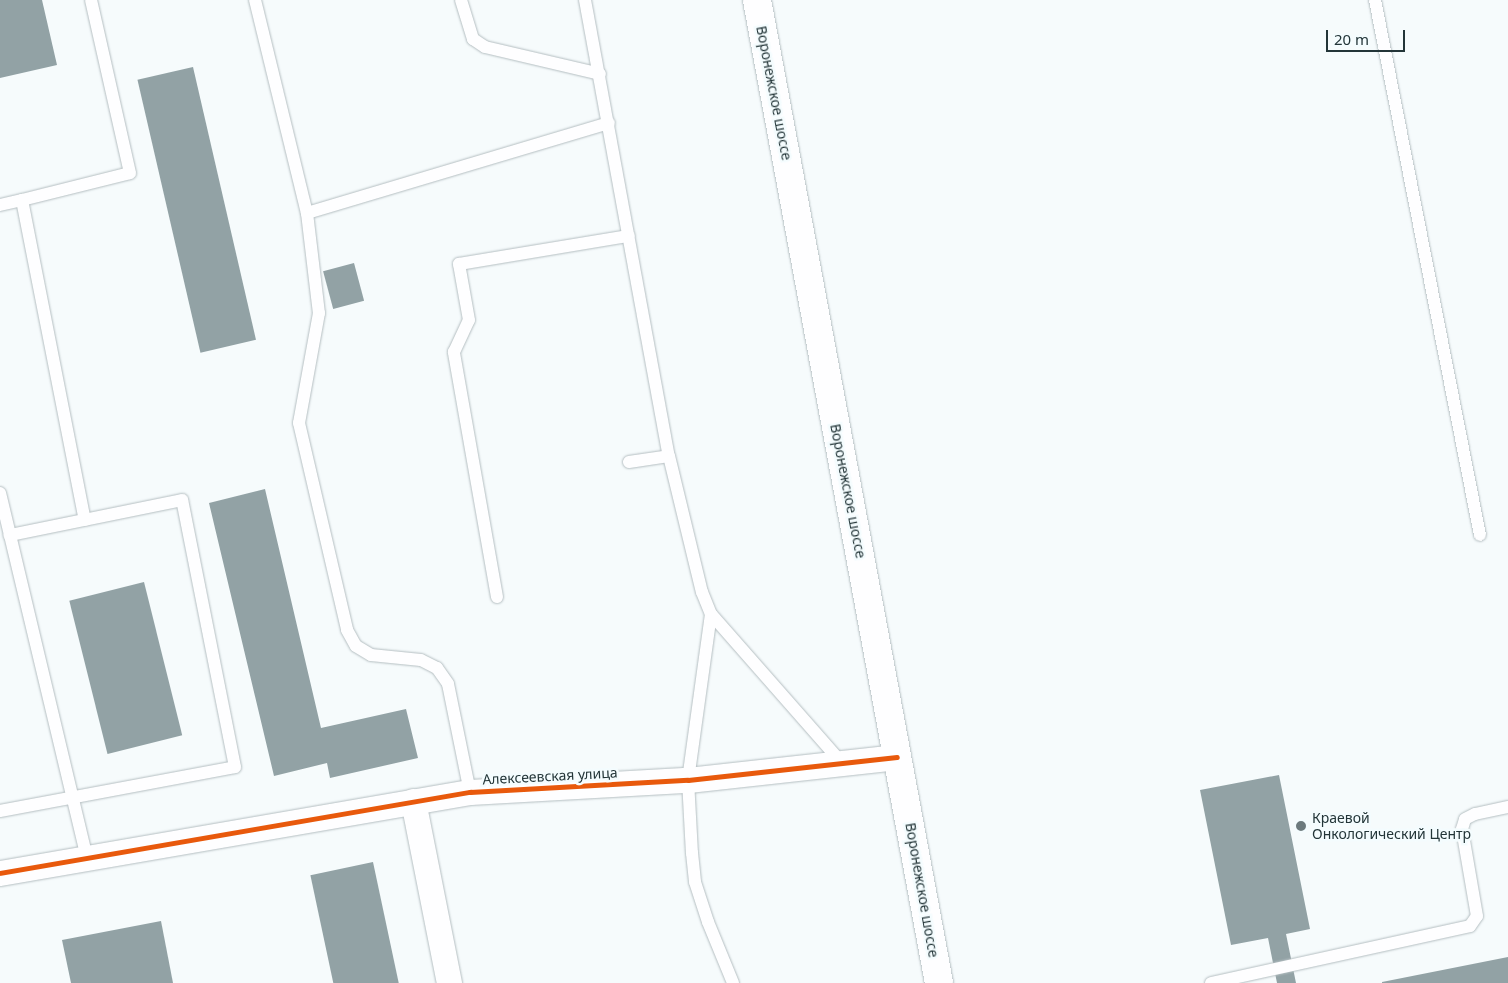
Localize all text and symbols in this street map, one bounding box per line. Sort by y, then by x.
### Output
scale bar [1328,20,1407,52]
street label: Воронежское шоссе [753,24,795,162]
text: 20 m [1334,29,1369,49]
street label: Воронежское шоссе [827,422,869,560]
street label: Алексеевская улица [482,764,618,788]
place label: Краевой Онкологический Центр [1312,810,1471,842]
marker: Краевой Онкологический Центр [1294,819,1308,833]
street label: Воронежское шоссе [902,821,942,959]

